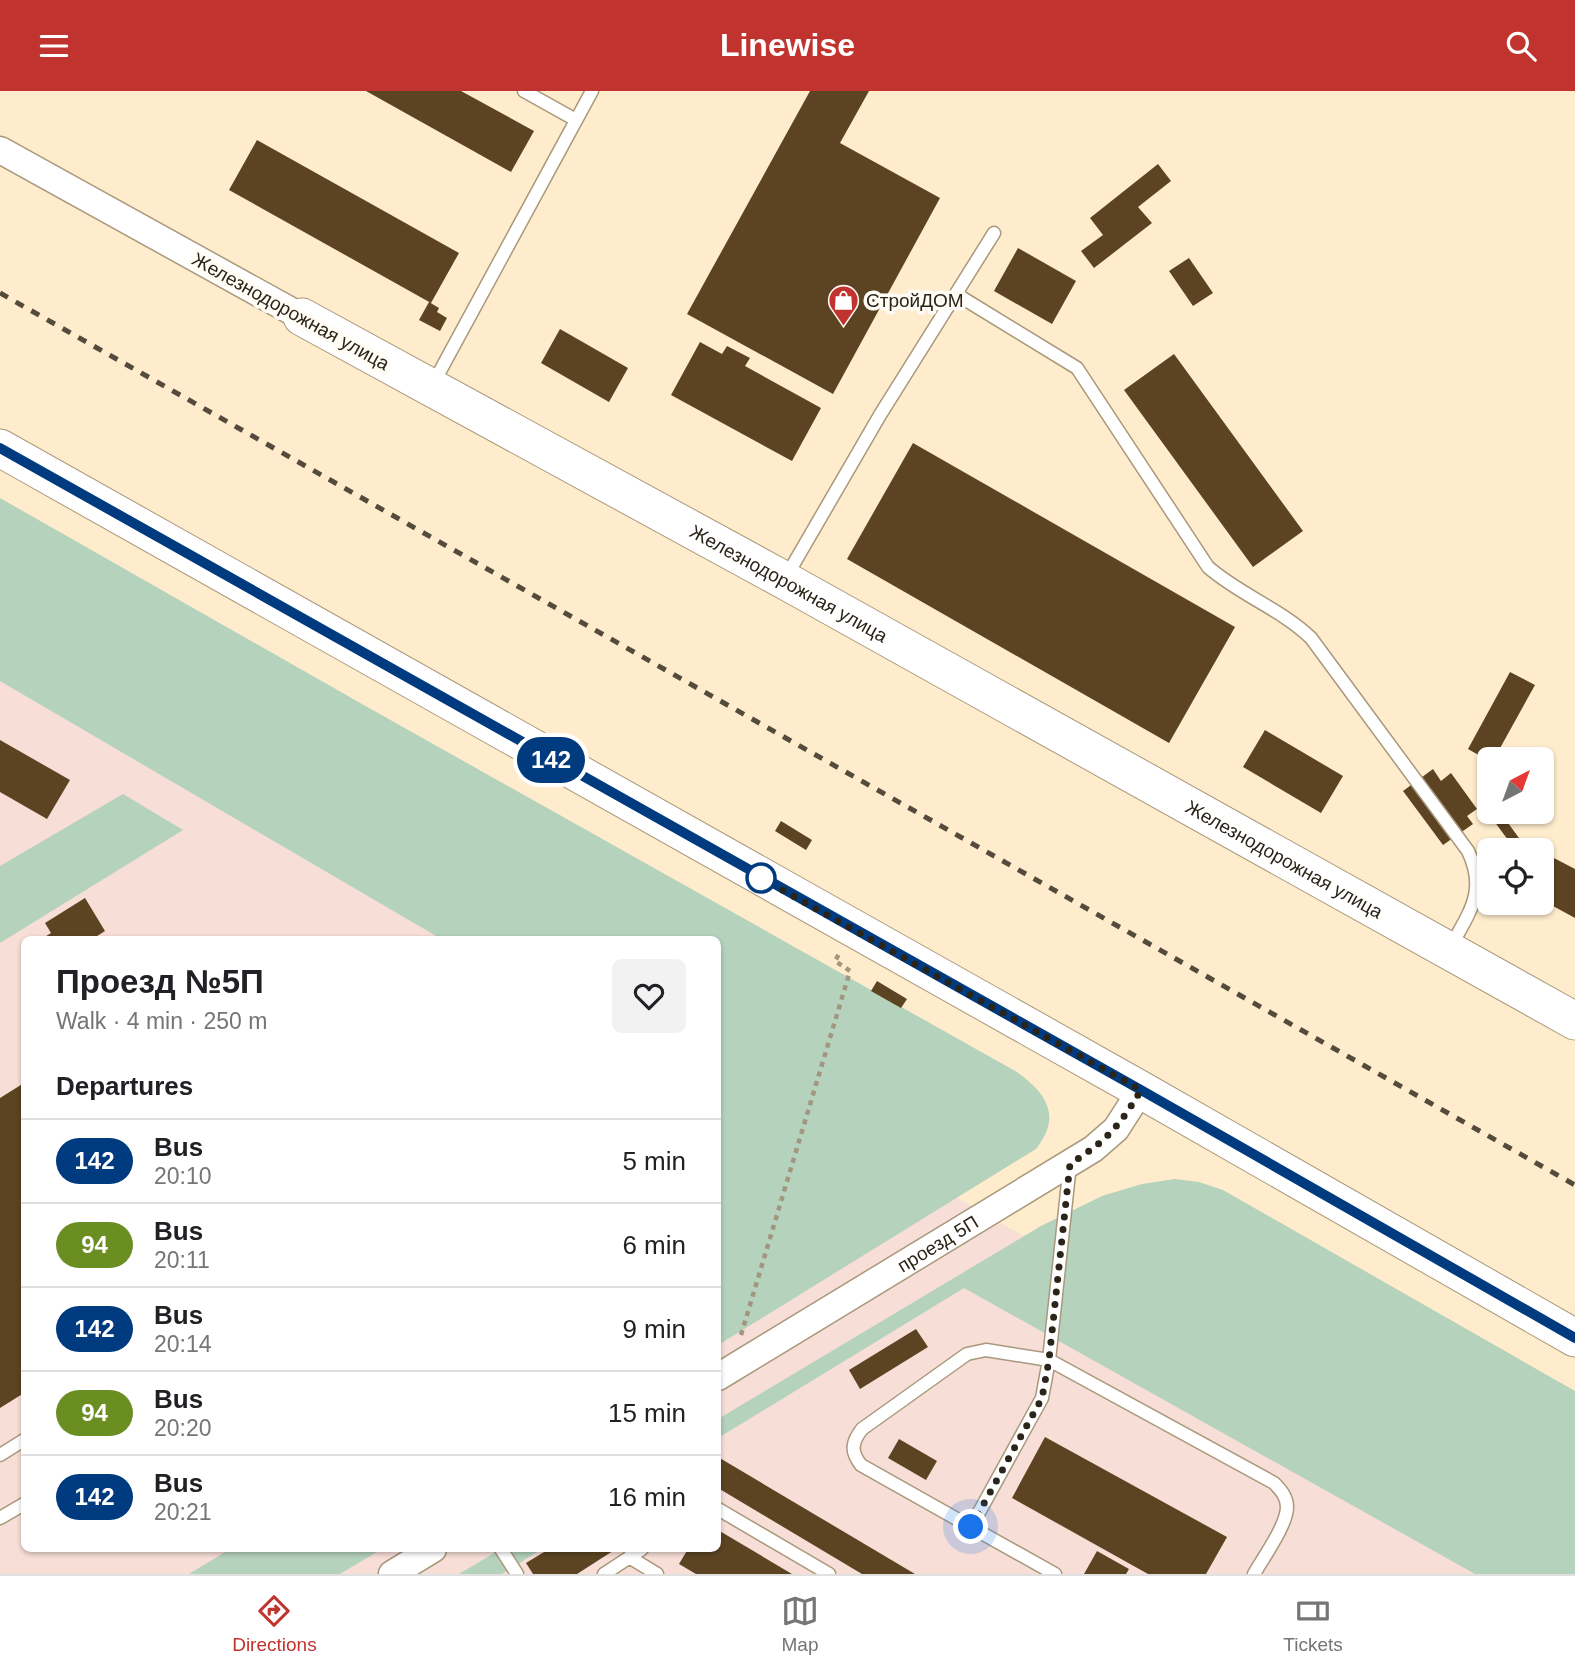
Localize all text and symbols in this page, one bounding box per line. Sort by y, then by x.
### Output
icon: menu [35,27,73,65]
text: Linewise [720,27,855,63]
icon: search [1502,27,1540,65]
street label: Железнодорожная улица [189,248,393,375]
shop icon: СтройДОМ [826,283,860,327]
place label: СтройДОМ [866,290,964,311]
street label: Железнодорожная улица [686,521,891,647]
line badge: 142 [511,737,591,783]
text: 142 [531,746,571,773]
north arrow [1477,747,1554,824]
map controls [1477,747,1554,915]
street label: Железнодорожная улица [1182,796,1387,923]
button: locate [1477,838,1554,915]
unlabelled marker [746,863,776,893]
button: heart [612,959,686,1033]
text: Проезд №5П [56,963,264,1000]
text: Walk · 4 min · 250 m [56,1008,267,1034]
text: Departures [56,1071,193,1101]
text: Bus [154,1132,203,1162]
text: 5 min [622,1146,686,1176]
text: 142 [74,1147,115,1174]
text: 20:10 [154,1163,212,1189]
street label: проезд 5П [894,1211,982,1276]
text: Bus [154,1216,203,1246]
text: 6 min [622,1230,686,1260]
text: 94 [81,1231,108,1258]
text: 20:11 [154,1247,210,1273]
text: Bus [154,1300,203,1330]
text: 9 min [622,1314,686,1344]
text: 142 [74,1315,115,1342]
text: 20:14 [154,1331,212,1357]
text: Bus [154,1384,203,1414]
text: 15 min [608,1398,686,1428]
text: 94 [81,1399,108,1426]
text: 20:20 [154,1415,212,1441]
text: Bus [154,1468,203,1498]
text: 16 min [608,1482,686,1512]
text: 142 [74,1483,115,1510]
text: 20:21 [154,1499,212,1525]
your location [953,1509,988,1544]
tab: Directions [232,1592,317,1656]
tab: Map [781,1592,819,1656]
tab: Tickets [1283,1592,1343,1656]

